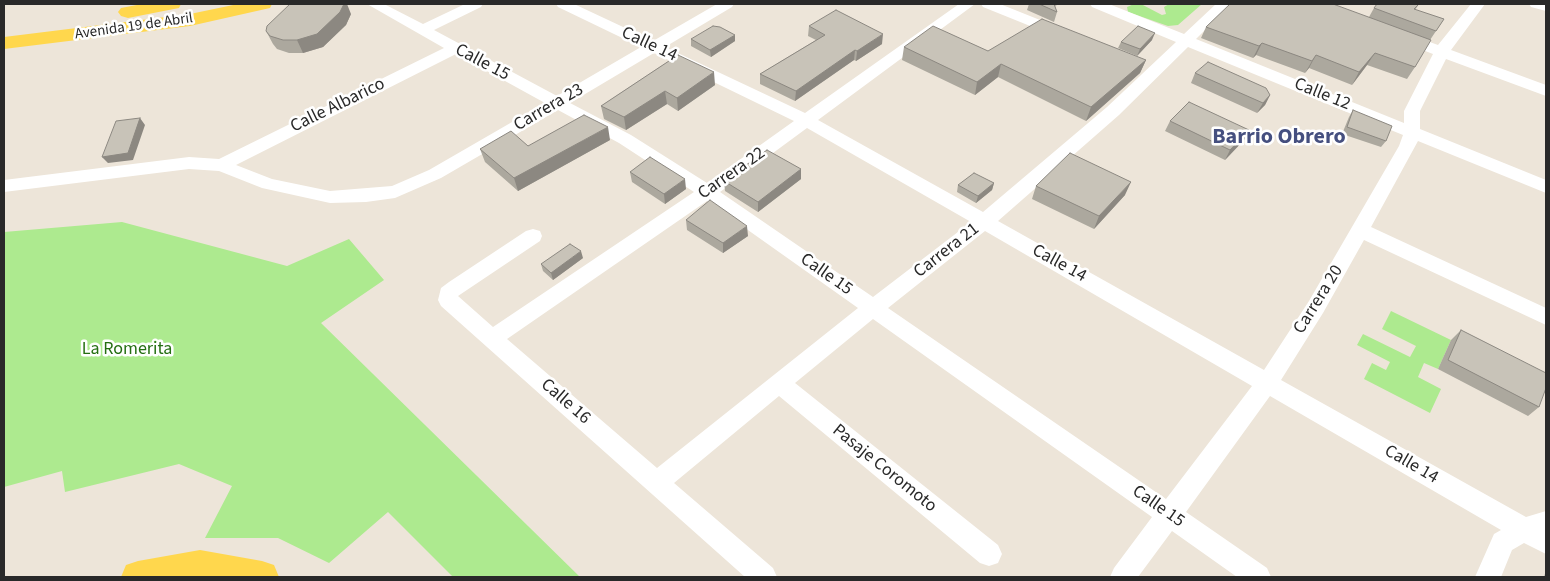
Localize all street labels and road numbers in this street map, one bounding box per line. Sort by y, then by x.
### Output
street label: Avenida 19 de Abril [74,10,194,44]
street label: Calle 14 [618,23,680,67]
street label: Calle 15 [451,40,513,86]
street label: Calle Albarico [287,74,389,138]
street label: Calle 12 [1291,74,1353,116]
street label: Carrera 23 [510,79,588,137]
street label: Carrera 22 [694,143,770,205]
street label: Carrera 21 [910,219,984,283]
street label: Calle 14 [1028,240,1090,288]
street label: Calle 15 [796,249,856,301]
street label: Carrera 20 [1289,262,1349,338]
street label: Calle 16 [536,375,594,429]
street label: Pasaje Coromoto [828,420,940,518]
street label: Calle 14 [1380,441,1442,489]
street label: Calle 15 [1128,481,1188,533]

